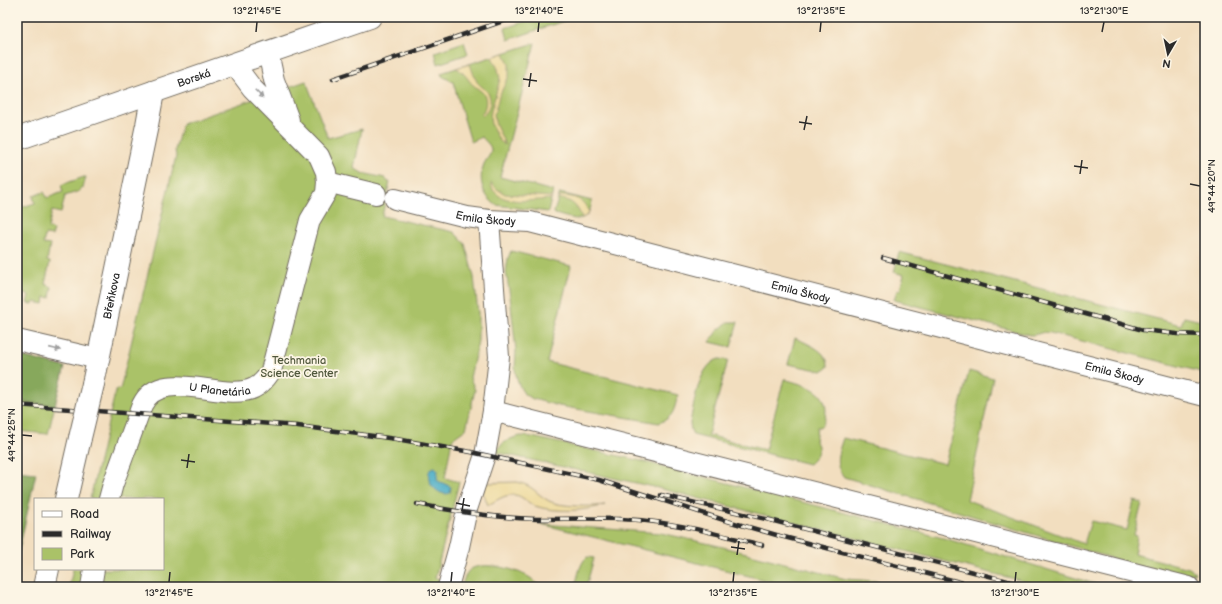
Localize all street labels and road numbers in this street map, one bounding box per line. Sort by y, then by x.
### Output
street label: Borská [175,67,212,90]
street label: Emila Škody [454,208,516,228]
street label: Břeňkova [101,272,123,320]
street label: Emila Škody [770,278,831,306]
street label: Emila Škody [1083,359,1145,387]
street label: U Planetária [188,381,252,399]

